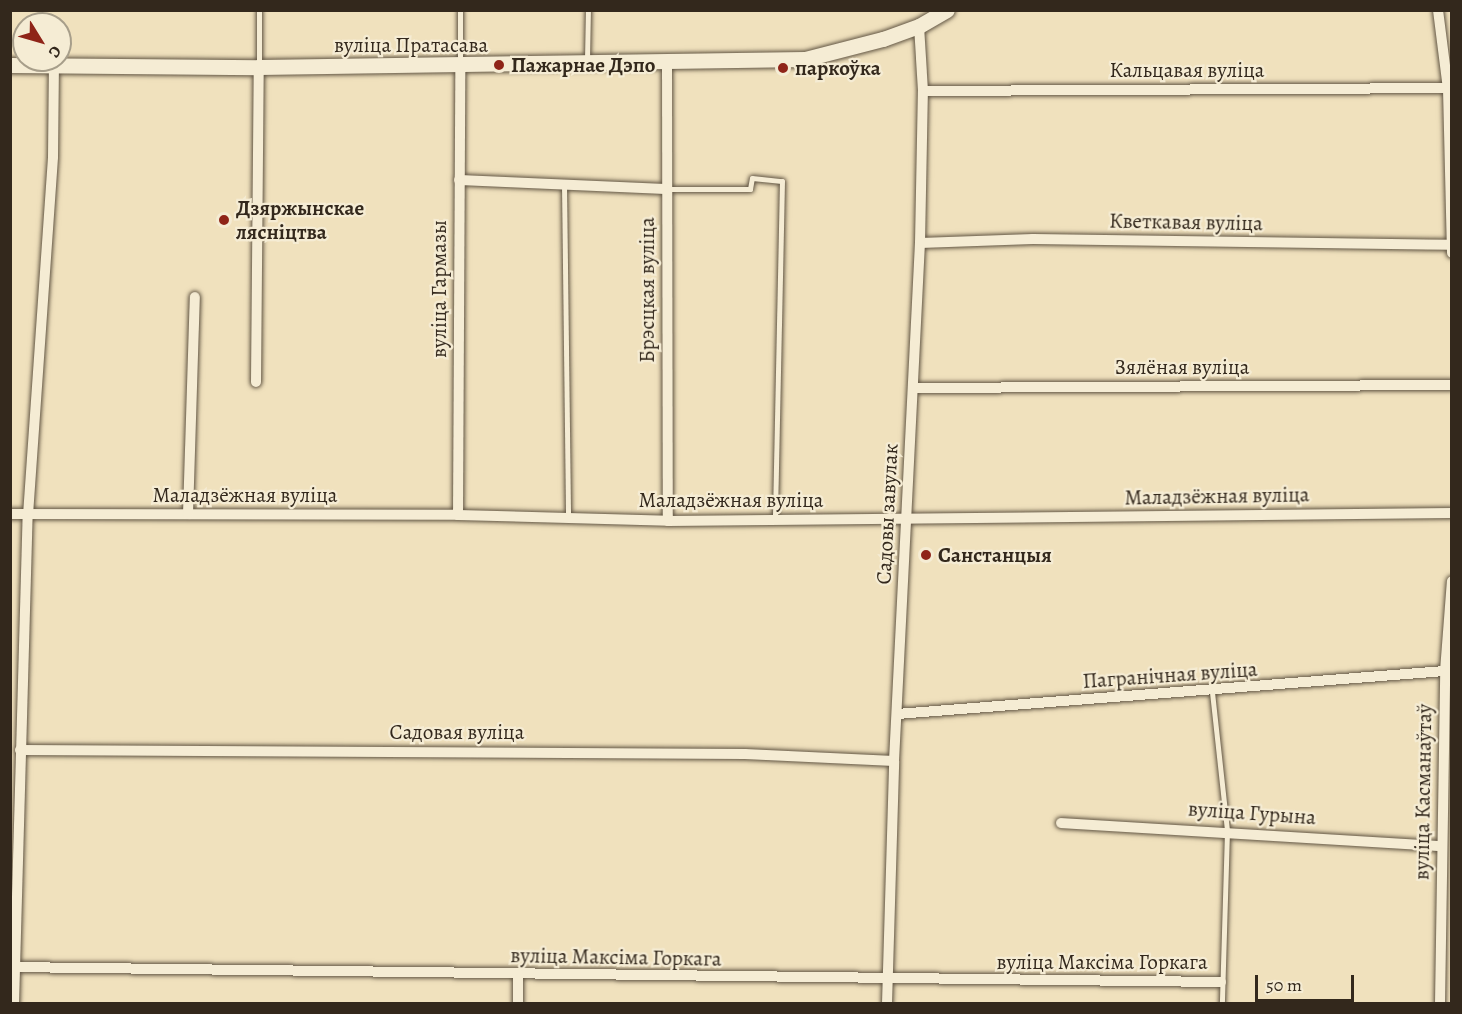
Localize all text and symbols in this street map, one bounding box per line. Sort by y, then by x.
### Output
north arrow [12,12,72,72]
street label: вуліца Пратасава [334,32,488,58]
text: С [43,41,67,62]
place label: Пажарнае Дэпо [511,52,655,78]
place label: паркоўка [795,55,881,81]
street label: Кальцавая вуліца [1109,57,1265,83]
marker: Пажарнае Дэпо [492,58,506,72]
marker: паркоўка [776,61,790,75]
place label: Дзяржынскае лясніцтва [236,195,364,245]
street label: Кветкавая вуліца [1109,208,1263,236]
marker: Дзяржынскае лясніцтва [217,213,231,227]
street label: Брэсцкая вуліца [634,217,660,363]
street label: вуліца Гармазы [426,220,452,358]
street label: Зялёная вуліца [1115,354,1249,380]
street label: Садовы завулак [871,443,903,585]
street label: Маладзёжная вуліца [152,482,338,508]
street label: Маладзёжная вуліца [1124,482,1310,510]
street label: Маладзёжная вуліца [638,487,824,513]
place label: Санстанцыя [938,542,1052,568]
marker: Санстанцыя [919,548,933,562]
street label: Пагранічная вуліца [1082,656,1258,694]
street label: вуліца Касманаўтаў [1409,704,1437,880]
street label: Садовая вуліца [390,719,524,745]
street label: вуліца Гурына [1187,796,1317,830]
street label: вуліца Максіма Горкага [510,943,722,971]
street label: вуліца Максіма Горкага [996,949,1208,975]
scale bar [1258,963,1357,1001]
text: 50 m [1266,973,1302,997]

